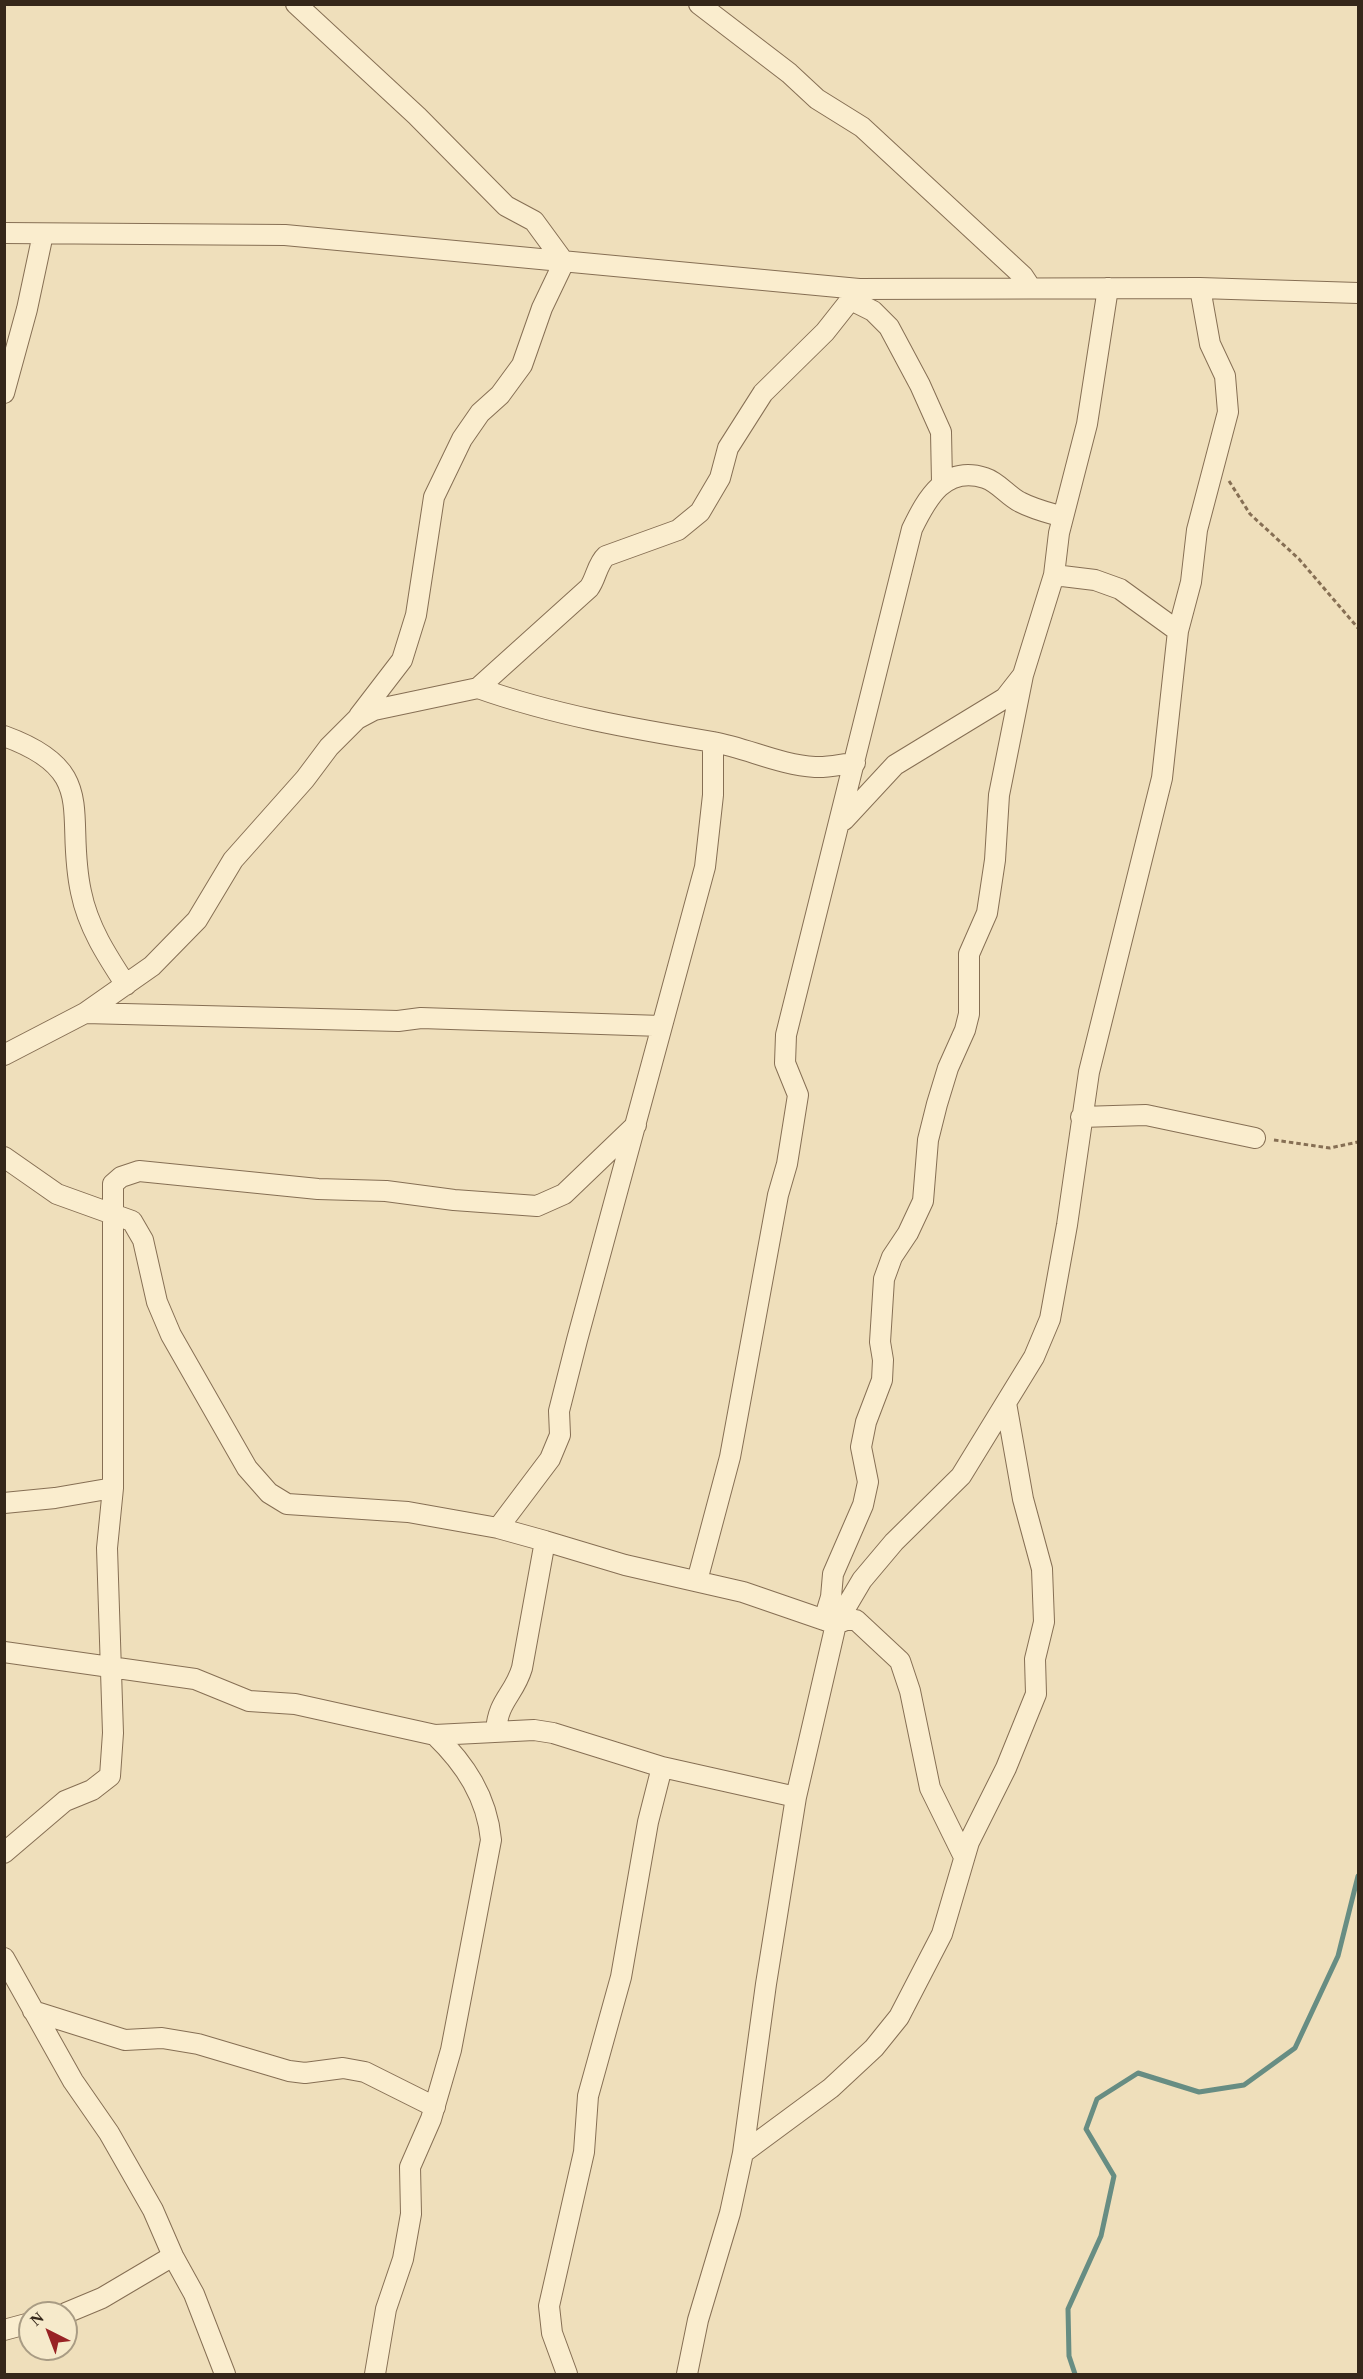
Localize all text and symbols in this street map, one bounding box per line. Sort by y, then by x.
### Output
north arrow [18,2301,78,2361]
text: N [27,2309,47,2329]

